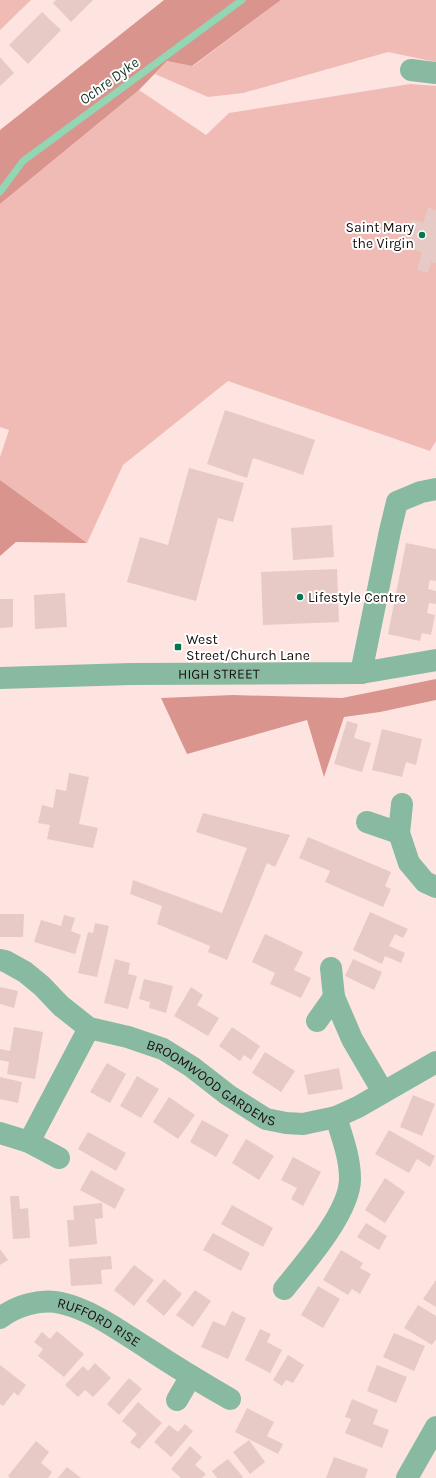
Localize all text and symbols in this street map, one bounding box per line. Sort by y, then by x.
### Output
water label: Ochre Dyke [76,53,142,109]
place label: Saint Mary the Virgin [345,219,414,252]
marker: Saint Mary the Virgin [417,230,427,240]
place label: Lifestyle Centre [308,589,406,606]
marker: Lifestyle Centre [295,592,305,602]
place label: West Street/Church Lane [186,631,310,664]
marker: West Street/Church Lane [173,642,183,652]
street label: HIGH STREET [178,665,260,683]
street label: BROOMWOOD GARDENS [144,1036,277,1130]
street label: RUFFORD RISE [56,1294,144,1351]

